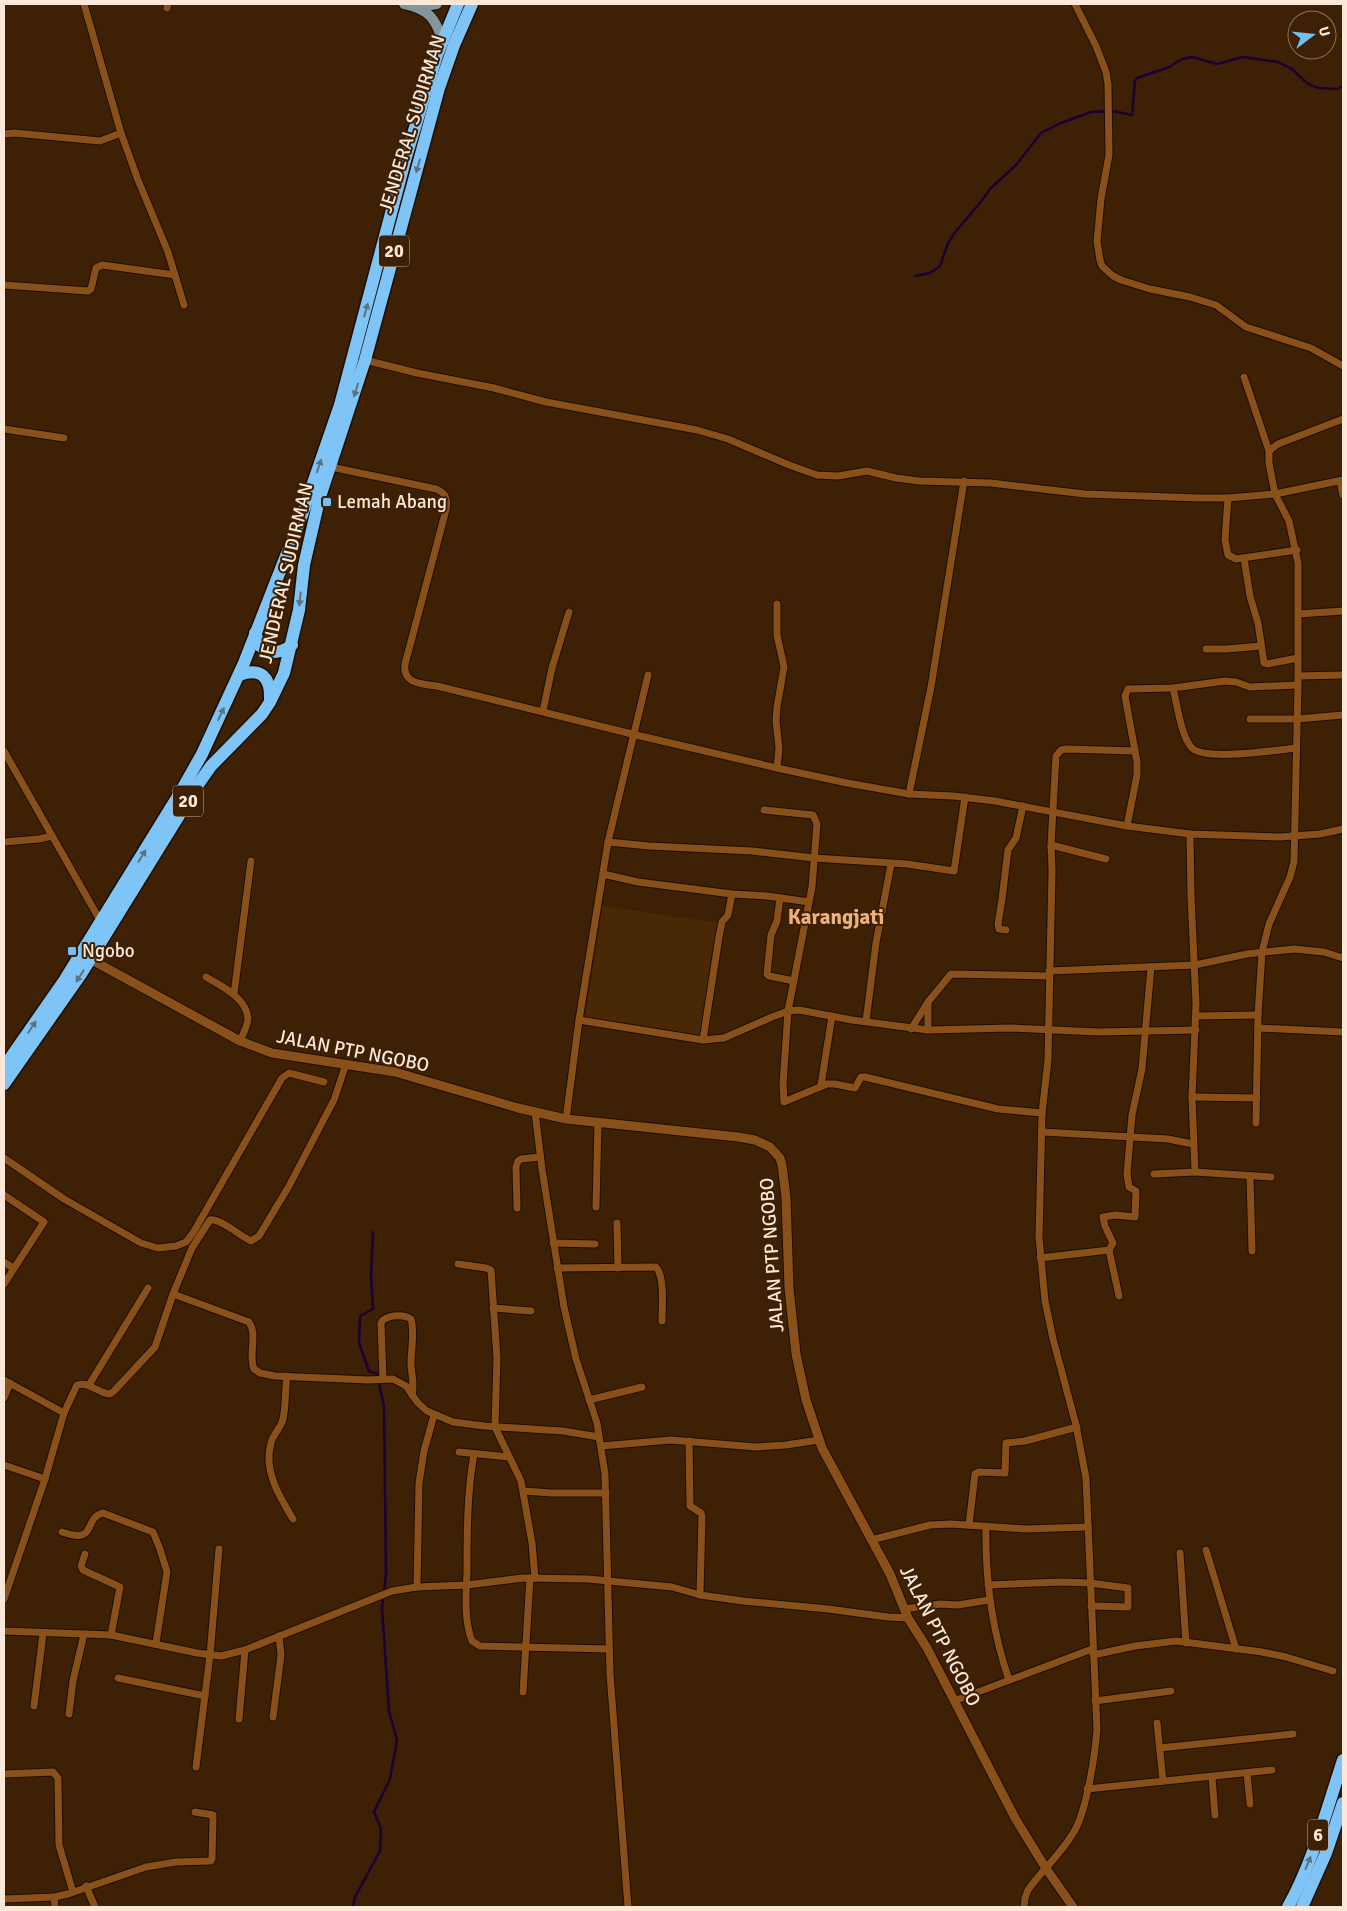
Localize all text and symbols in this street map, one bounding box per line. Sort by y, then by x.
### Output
north arrow [1287,10,1337,60]
text: U [1315,25,1333,38]
street label: JENDERAL SUDIRMAN [374,32,450,216]
one-way arrow [413,158,421,173]
road number: 20 [379,236,409,266]
one-way arrow [362,303,370,318]
one-way arrow [351,382,359,397]
one-way arrow [316,458,324,473]
street label: JENDERAL SUDIRMAN [254,480,318,666]
place label: Lemah Abang [337,490,447,514]
marker: Lemah Abang [321,496,333,508]
one-way arrow [296,591,304,607]
one-way arrow [217,707,225,722]
road number: 20 [173,786,203,816]
one-way arrow [137,850,146,863]
district label: Karangjati [788,904,884,930]
place label: Ngobo [82,939,135,963]
marker: Ngobo [66,945,78,957]
one-way arrow [75,969,84,982]
one-way arrow [27,1020,37,1034]
street label: JALAN PTP NGOBO [275,1024,431,1078]
street label: JALAN PTP NGOBO [755,1177,789,1333]
street label: JALAN PTP NGOBO [894,1562,986,1710]
road number: 6 [1308,1820,1328,1850]
one-way arrow [1304,1855,1312,1870]

